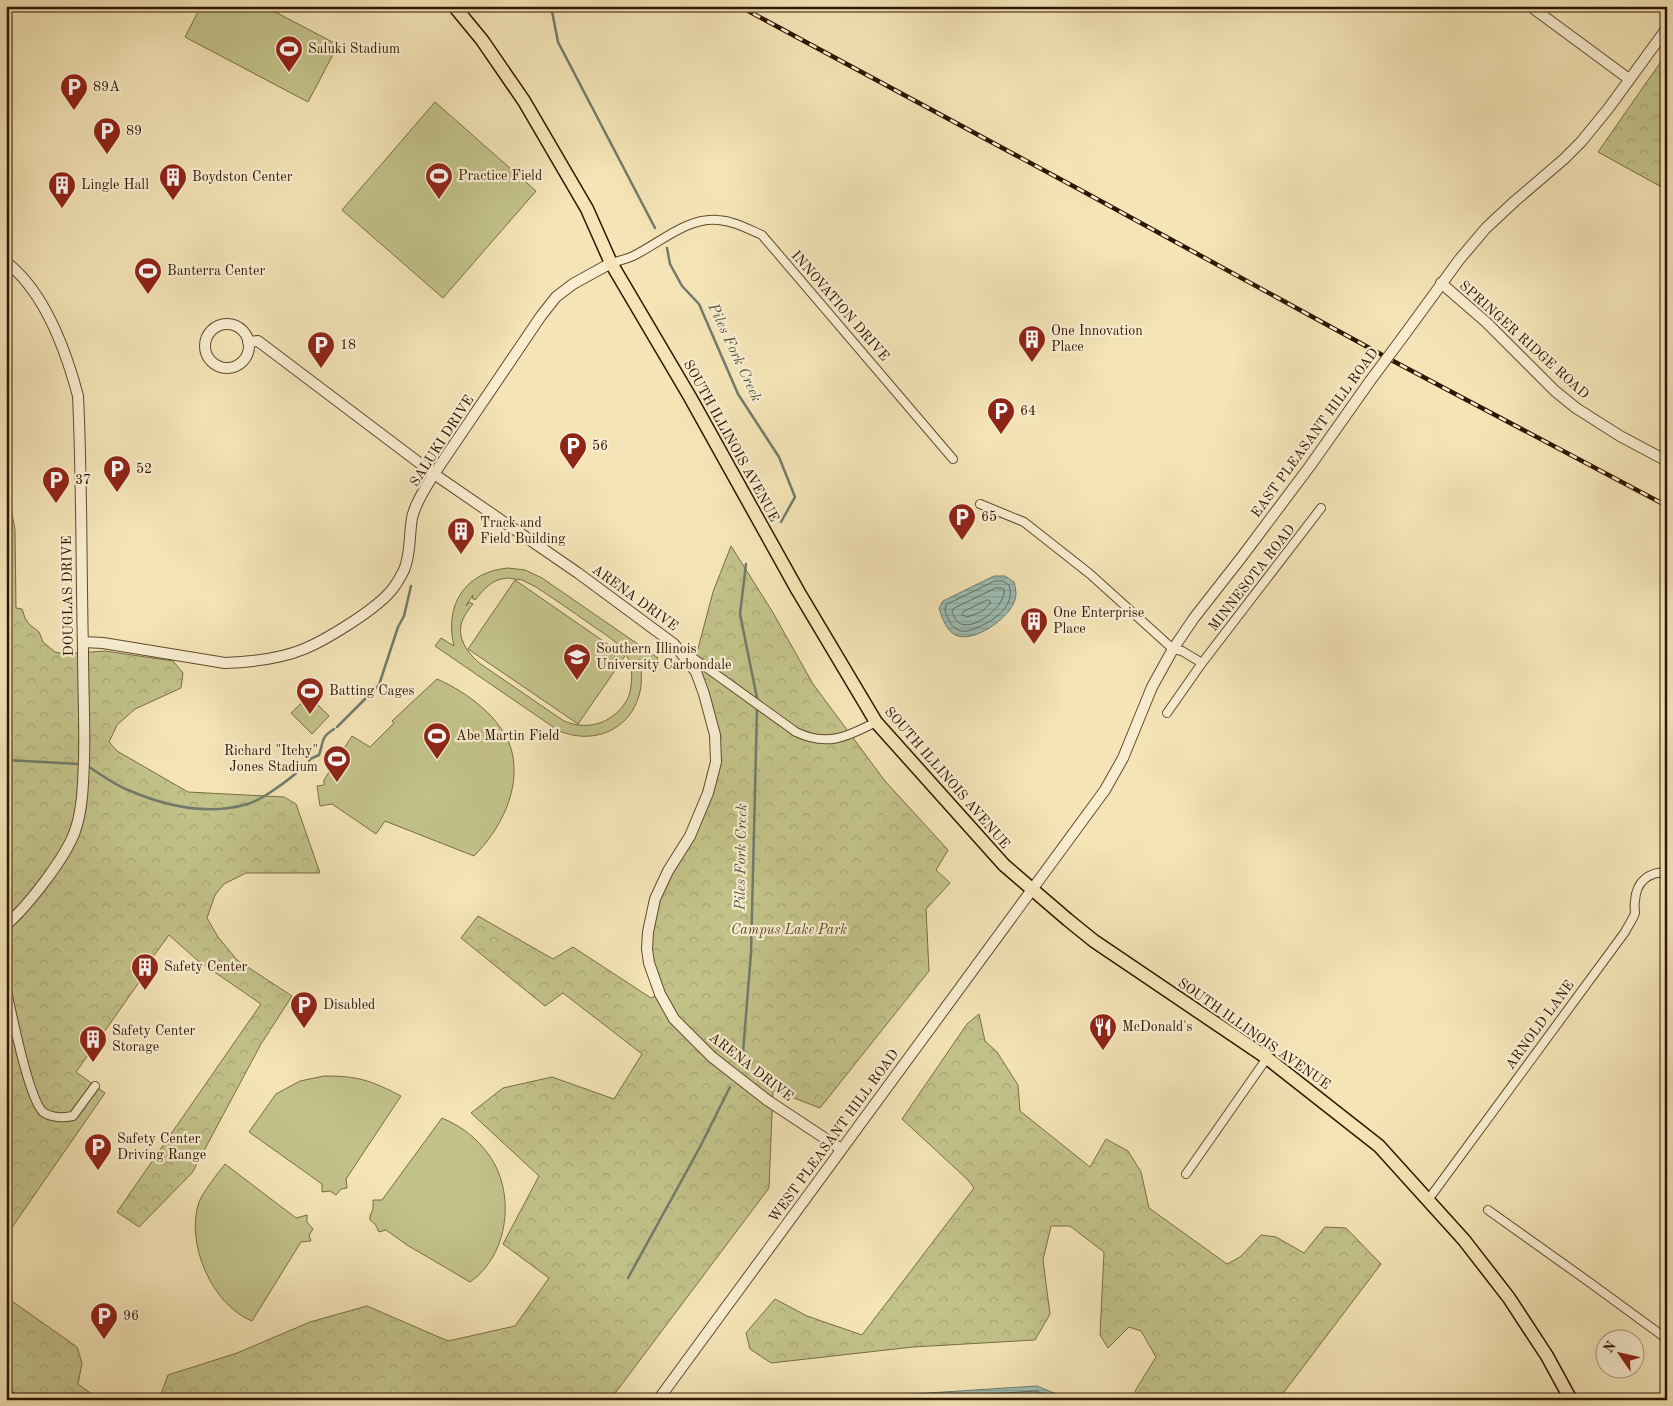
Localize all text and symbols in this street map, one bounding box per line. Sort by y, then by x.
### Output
sports icon: Saluki Stadium [274,34,304,73]
place label: Saluki Stadium [308,42,400,56]
parking icon: 89A [59,72,89,111]
place label: 89A [93,80,120,94]
parking icon: 89 [92,116,122,155]
place label: 89 [126,124,142,138]
sports icon: Practice Field [424,161,454,200]
building icon: Boydston Center [158,162,188,201]
place label: Practice Field [458,169,542,183]
building icon: Lingle Hall [47,170,77,209]
place label: Boydston Center [192,170,293,184]
place label: Lingle Hall [81,178,149,192]
street label: INNOVATION DRIVE [788,248,892,364]
sports icon: Banterra Center [133,256,163,295]
place label: Banterra Center [167,264,266,278]
street label: SPRINGER RIDGE ROAD [1457,278,1592,402]
water label: Piles Fork Creek [704,300,763,405]
building icon: One Innovation Place [1017,324,1047,363]
place label: One Innovation Place [1051,324,1143,354]
parking icon: 18 [306,330,336,369]
place label: 18 [340,338,356,352]
street label: EAST PLEASANT HILL ROAD [1249,346,1381,520]
street label: SOUTH ILLINOIS AVENUE [681,358,781,524]
street label: SALUKI DRIVE [407,393,477,489]
parking icon: 64 [986,396,1016,435]
place label: 64 [1020,404,1036,418]
parking icon: 56 [558,431,588,470]
place label: 56 [592,439,608,453]
parking icon: 52 [102,454,132,493]
place label: 52 [136,462,152,476]
parking icon: 37 [41,465,71,504]
place label: 37 [75,473,91,487]
parking icon: 65 [947,502,977,541]
place label: 65 [981,510,997,524]
building icon: Track and Field Building [446,516,476,555]
place label: Track and Field Building [480,516,566,546]
street label: MINNESOTA ROAD [1206,522,1298,634]
street label: DOUGLAS DRIVE [60,536,76,656]
street label: ARENA DRIVE [590,562,680,634]
building icon: One Enterprise Place [1019,606,1049,645]
place label: One Enterprise Place [1053,606,1144,636]
school or university icon: Southern Illinois University Carbondale [562,642,592,681]
place label: Southern Illinois University Carbondale [596,642,731,672]
sports icon: Batting Cages [295,676,325,715]
place label: Batting Cages [329,684,415,698]
street label: SOUTH ILLINOIS AVENUE [882,704,1012,852]
sports icon: Abe Martin Field [422,721,452,760]
place label: Abe Martin Field [456,729,560,743]
place label: Richard "Itchy" Jones Stadium [224,744,318,774]
sports icon: Richard "Itchy" Jones Stadium [322,744,352,783]
water label: Piles Fork Creek [734,803,750,912]
park label: Campus Lake Park [731,923,847,938]
building icon: Safety Center [130,952,160,991]
place label: Safety Center [164,960,248,974]
street label: SOUTH ILLINOIS AVENUE [1175,976,1333,1092]
street label: ARNOLD LANE [1503,978,1577,1072]
parking icon: Disabled [289,990,319,1029]
place label: Disabled [323,998,375,1012]
restaurant icon: McDonald's [1088,1012,1118,1051]
place label: McDonald's [1122,1020,1193,1034]
building icon: Safety Center Storage [78,1024,108,1063]
place label: Safety Center Storage [112,1024,196,1054]
street label: ARENA DRIVE [706,1030,796,1104]
street label: WEST PLEASANT HILL ROAD [767,1047,901,1225]
parking icon: Safety Center Driving Range [83,1132,113,1171]
place label: Safety Center Driving Range [117,1132,206,1162]
parking icon: 96 [89,1301,119,1340]
place label: 96 [123,1309,139,1323]
north arrow [1596,1328,1646,1378]
text: N [1601,1339,1619,1356]

